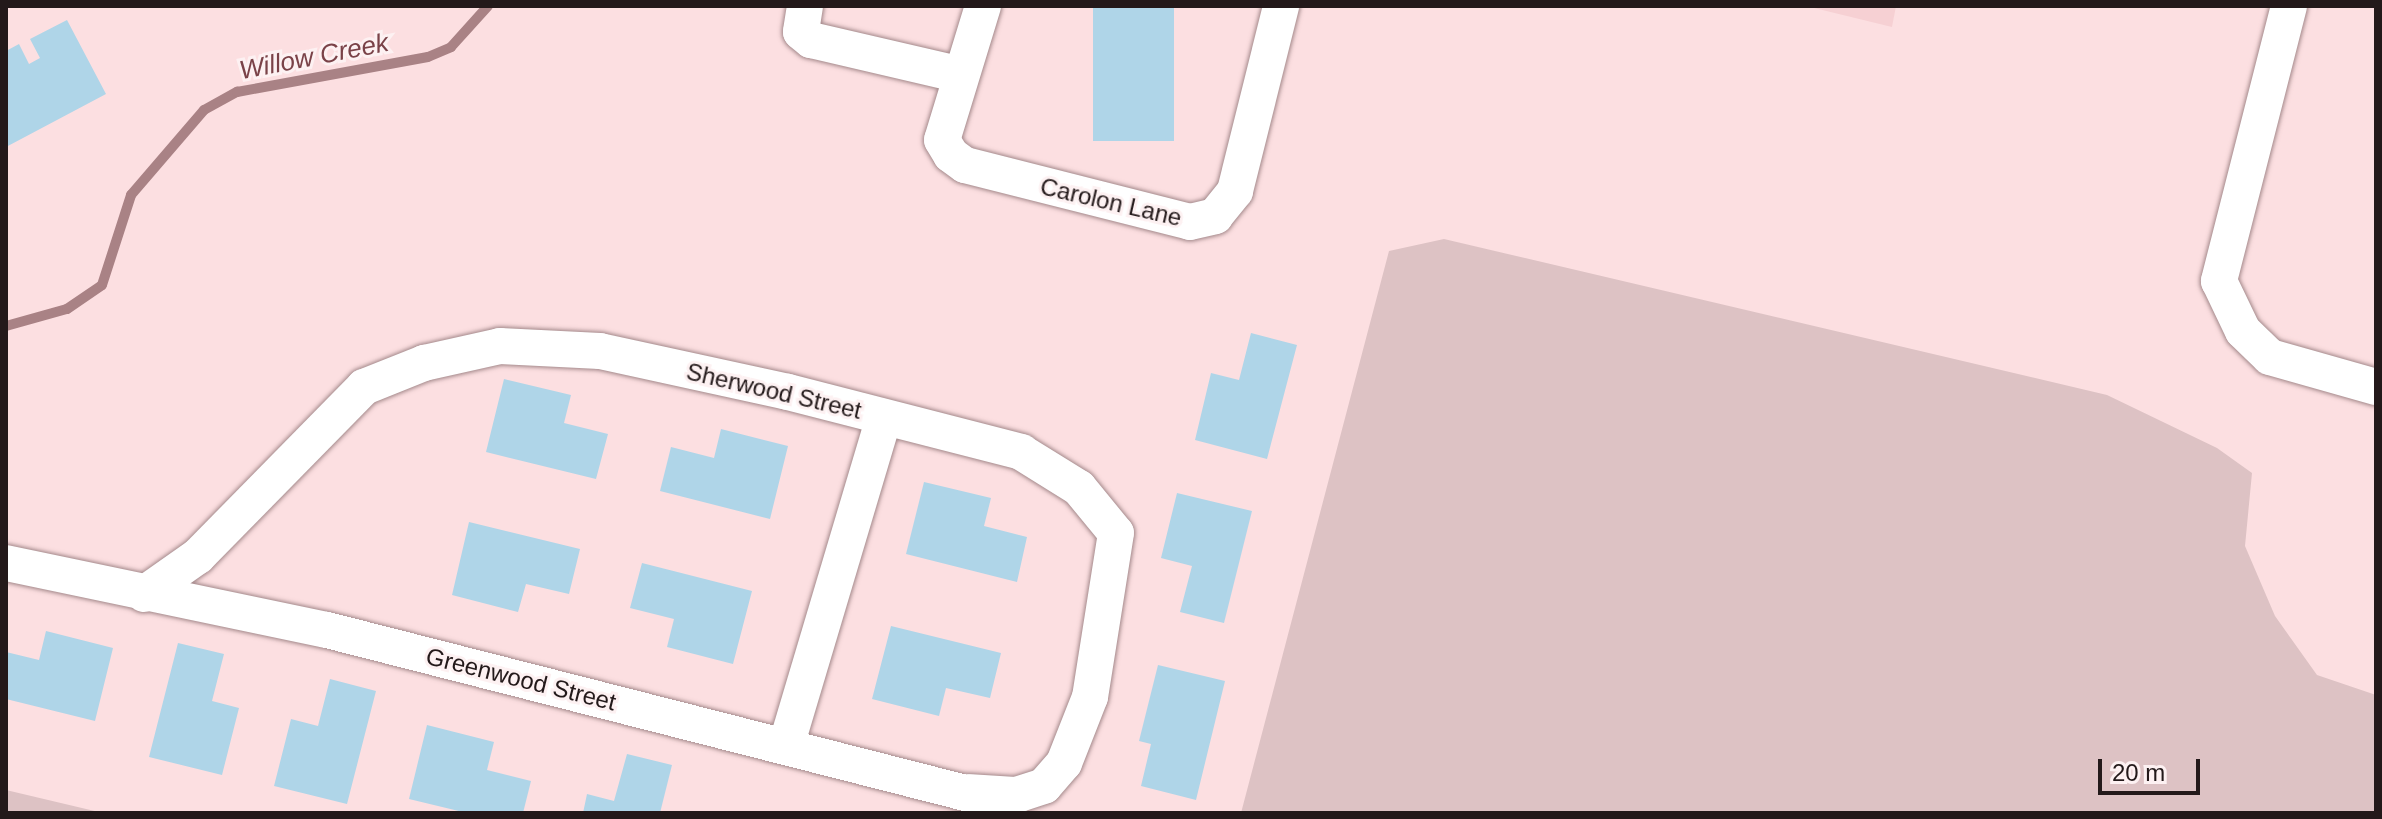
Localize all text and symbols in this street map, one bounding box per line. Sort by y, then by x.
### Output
water label: Willow Creek [237,27,391,87]
street label: Carolon Lane [1038,172,1184,232]
street label: Sherwood Street [684,357,864,425]
street label: Greenwood Street [423,641,619,717]
scale bar [2102,743,2204,793]
text: 20 m [2112,759,2165,786]

